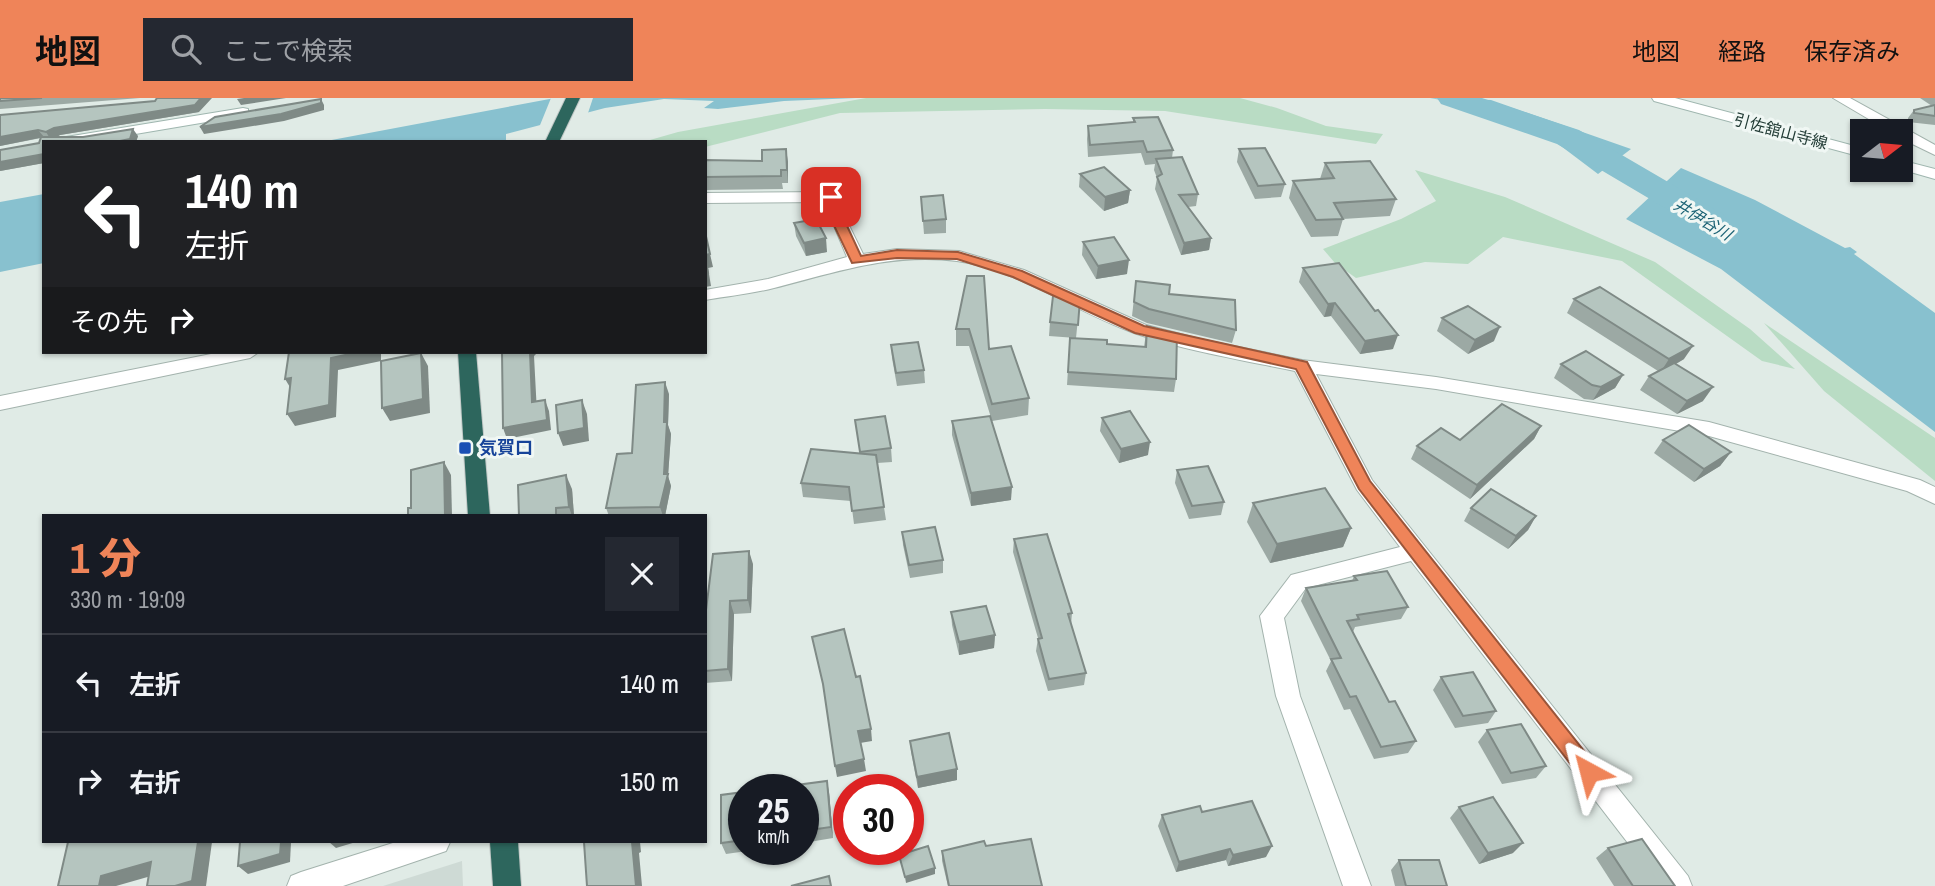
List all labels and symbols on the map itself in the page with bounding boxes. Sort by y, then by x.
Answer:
street label: 引佐舘山寺線 [1732,108,1830,154]
north arrow [1850,119,1913,182]
pin [801,167,861,227]
water label: 井伊谷川 [1670,193,1738,246]
place label: 気賀口 [479,435,533,460]
marker: 気賀口 [457,440,473,456]
position arrow [1552,735,1626,809]
speed limit sign: 30 [833,774,924,865]

